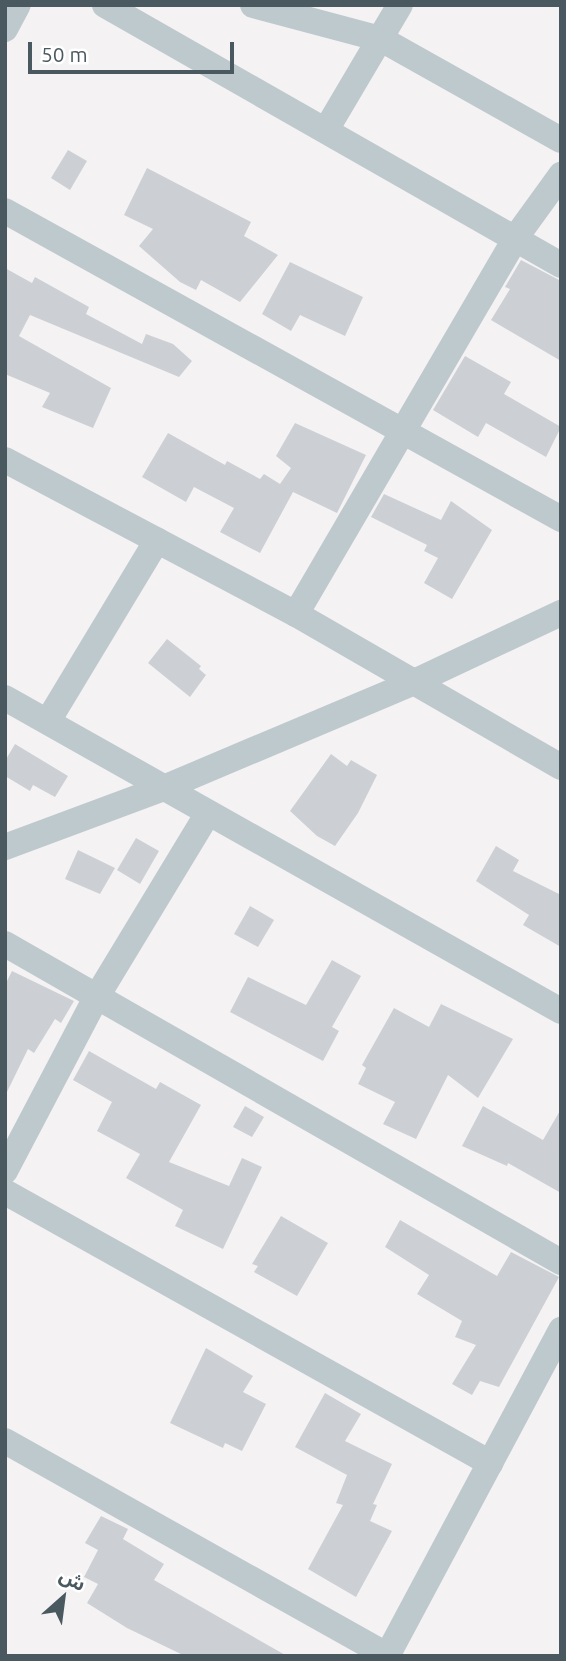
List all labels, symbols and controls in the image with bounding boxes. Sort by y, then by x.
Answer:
scale bar [32,28,238,72]
text: 50 m [41,42,88,66]
north arrow [28,1563,98,1633]
text: ش [56,1564,90,1595]

